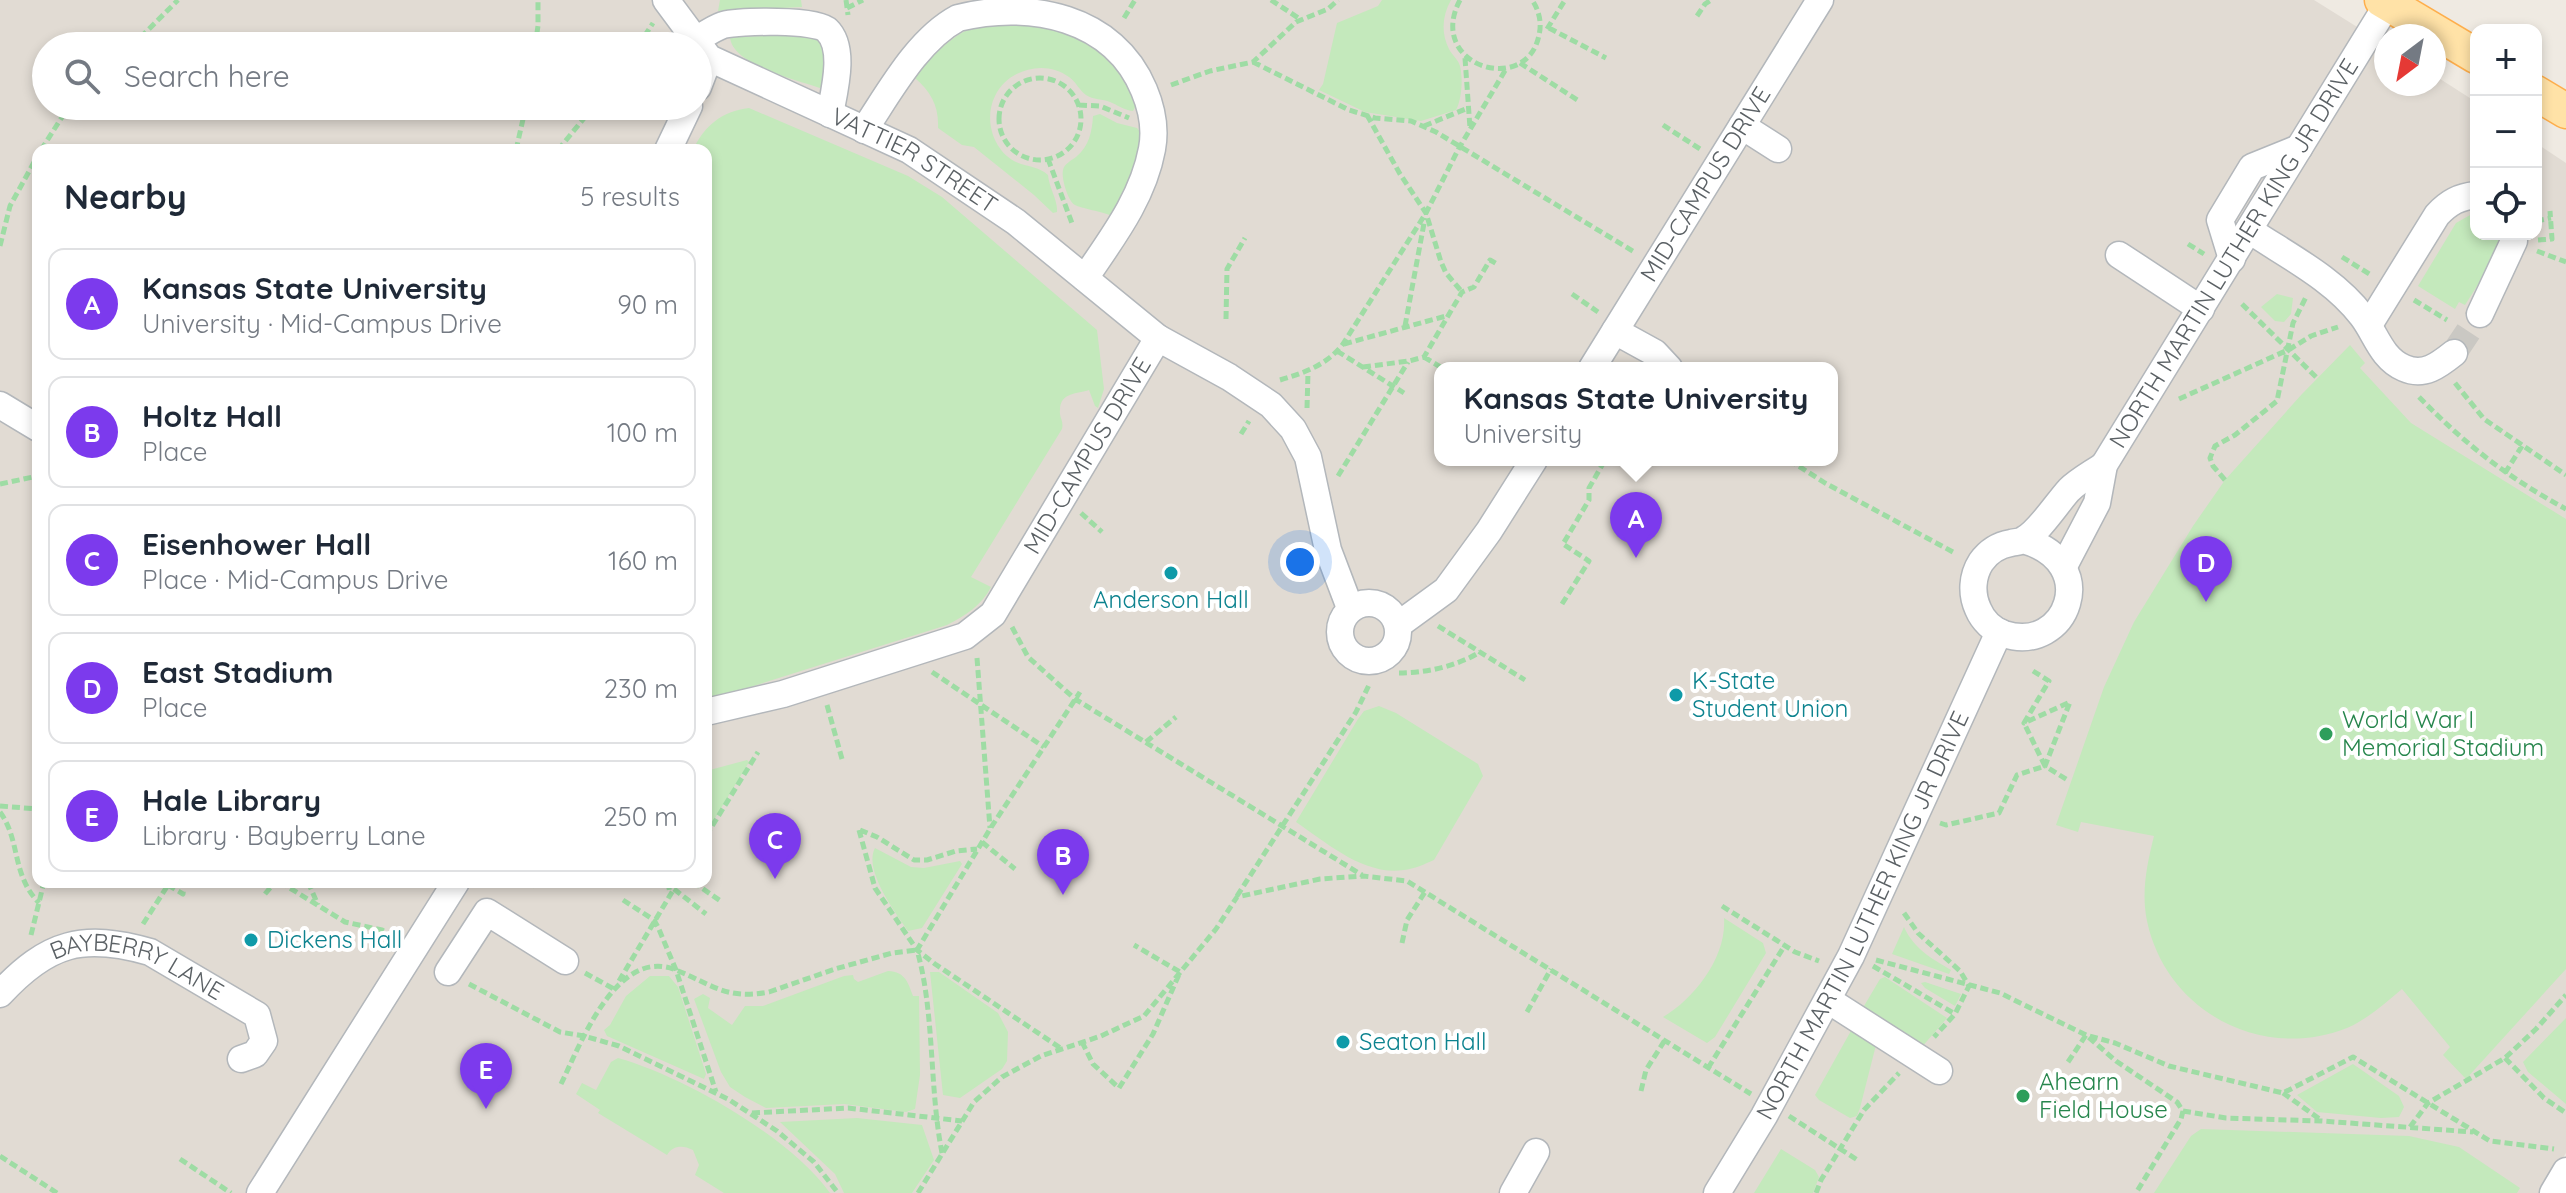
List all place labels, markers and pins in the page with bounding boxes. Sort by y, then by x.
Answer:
pin: A [1610,492,1662,558]
pin: D [2180,536,2232,602]
marker: Anderson Hall [1162,564,1180,582]
place label: Anderson Hall [1093,584,1249,614]
place label: K-State Student Union [1692,665,1848,723]
marker: K-State Student Union [1667,686,1685,704]
place label: World War I Memorial Stadium [2342,704,2544,762]
marker: World War I Memorial Stadium [2317,725,2335,743]
pin: C [749,813,801,879]
pin: B [1037,829,1089,895]
place label: Dickens Hall [267,924,402,954]
marker: Dickens Hall [242,931,260,949]
place label: Seaton Hall [1359,1026,1487,1056]
marker: Seaton Hall [1334,1033,1352,1051]
pin: E [460,1043,512,1109]
place label: Ahearn Field House [2039,1066,2168,1124]
marker: Ahearn Field House [2014,1087,2032,1105]

